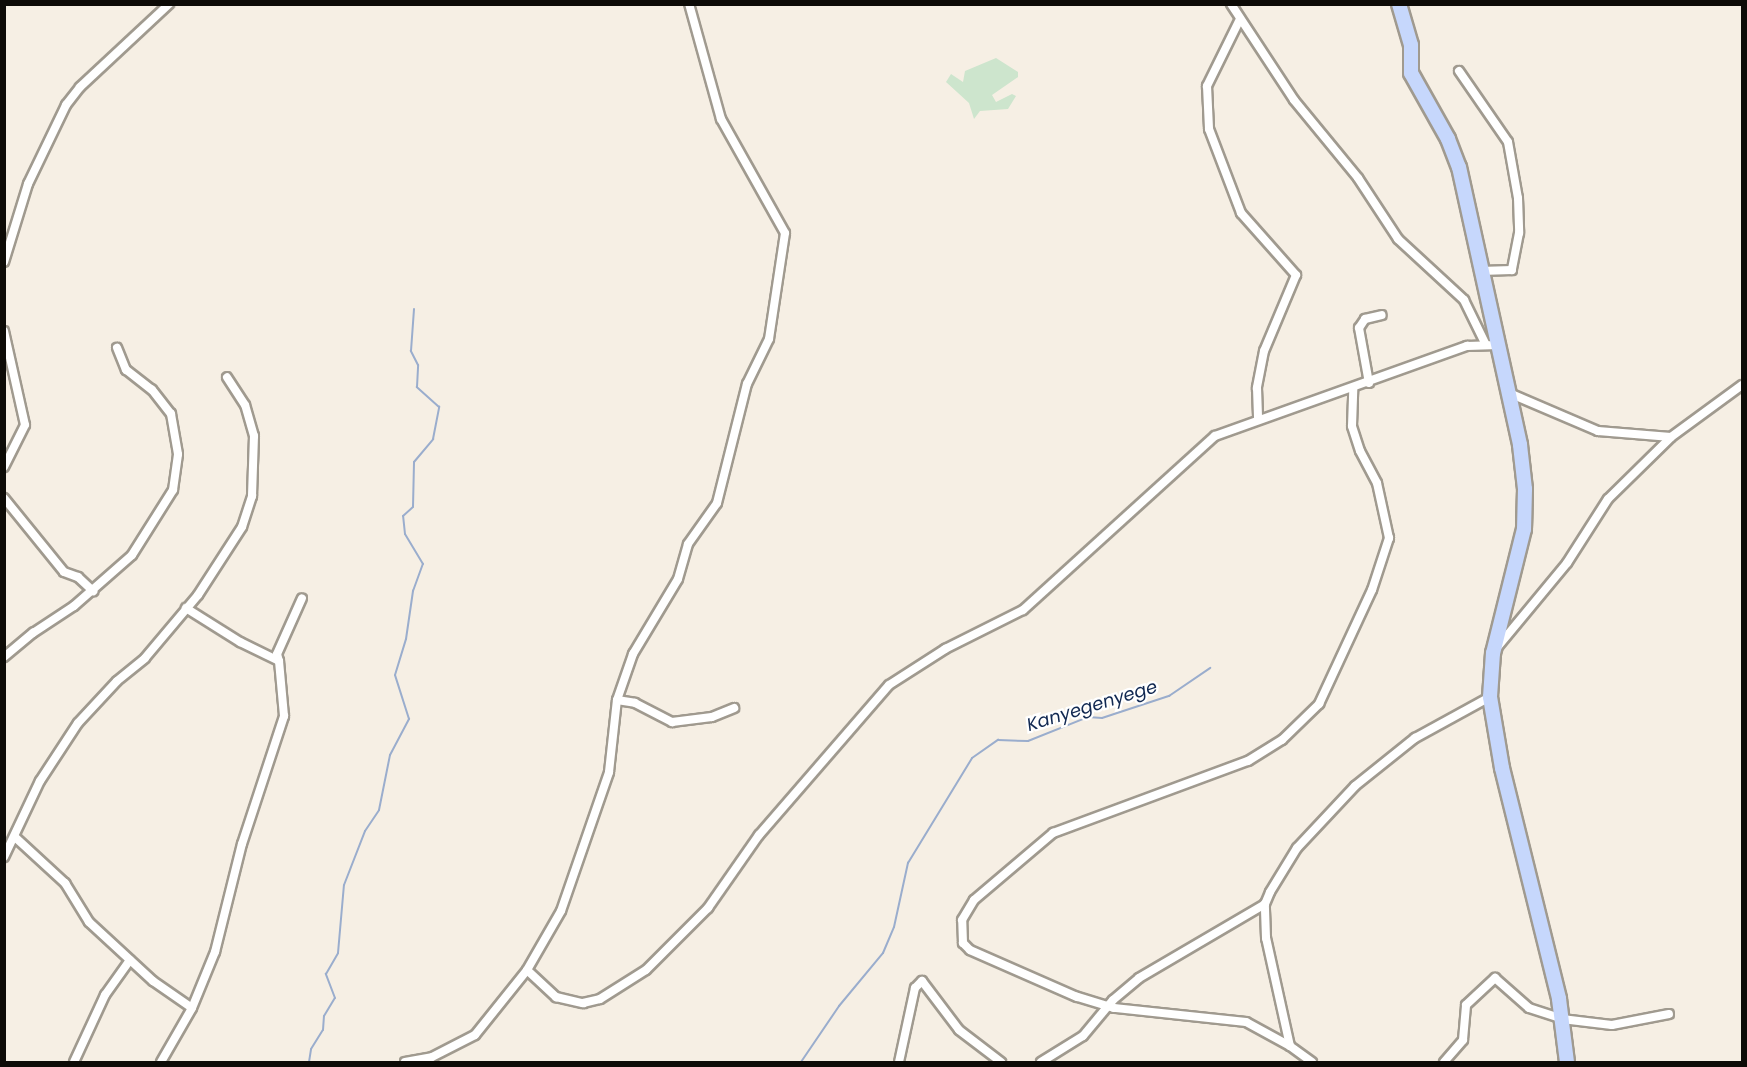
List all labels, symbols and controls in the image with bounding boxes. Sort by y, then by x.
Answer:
water label: Kanyegenyege [1024,676,1160,736]

